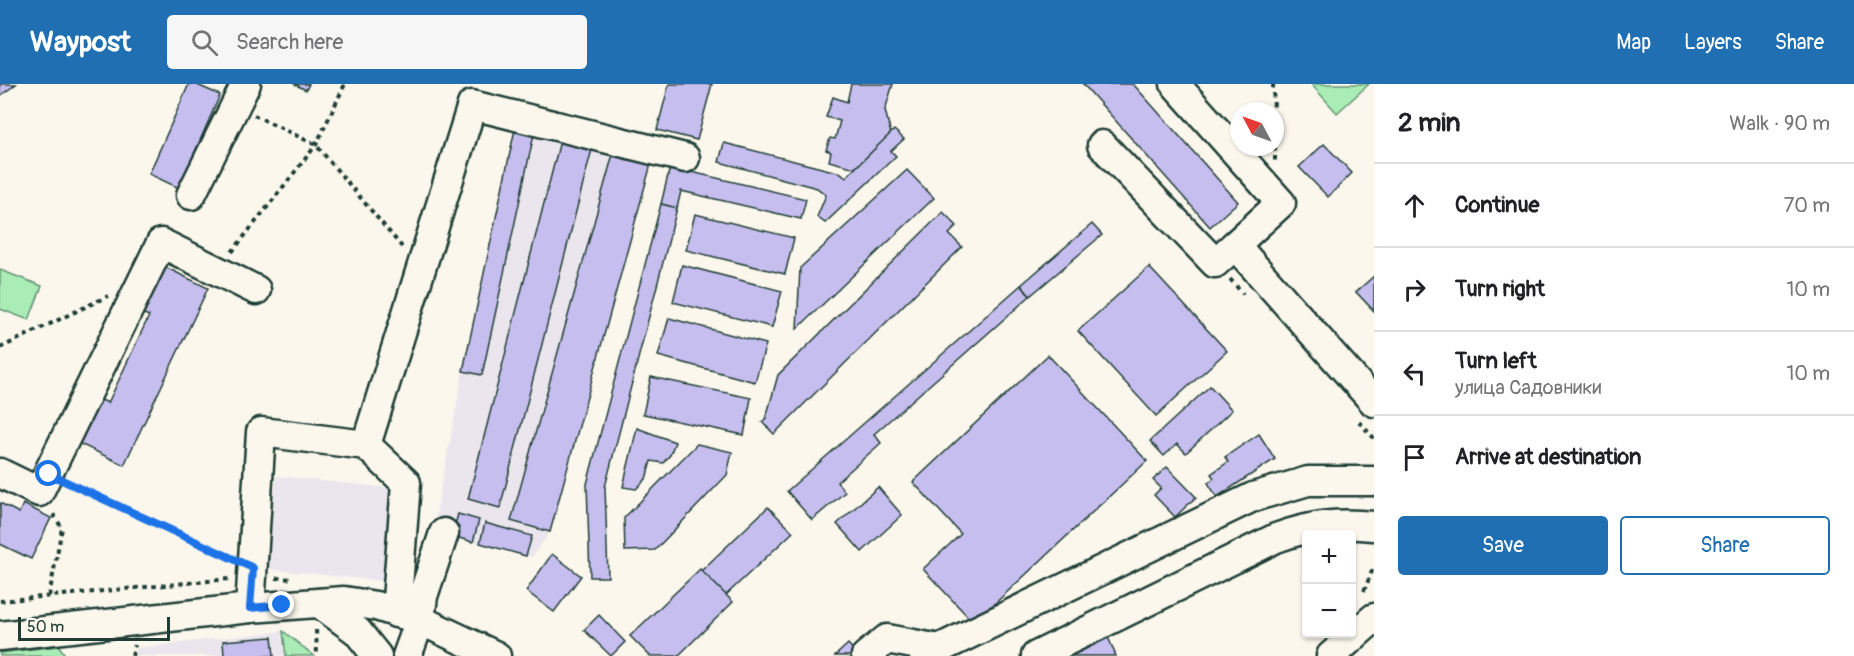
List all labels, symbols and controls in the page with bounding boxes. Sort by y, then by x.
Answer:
search box [167,15,587,69]
text: Waypost [30,25,131,60]
icon: search [188,26,221,59]
text: Search here [236,28,343,56]
text: Map [1616,29,1651,56]
text: Layers [1684,29,1742,56]
text: Share [1775,29,1824,56]
north arrow [1230,102,1284,156]
text: 2 min [1398,107,1460,139]
text: Walk · 90 m [1729,111,1830,136]
icon: ahead [1398,189,1431,222]
text: Continue [1455,191,1539,219]
text: 70 m [1784,193,1830,218]
icon: right [1398,273,1431,306]
text: Turn right [1455,275,1545,303]
text: 10 m [1786,277,1830,302]
text: Turn left [1455,347,1537,375]
icon: left [1398,357,1431,390]
text: 10 m [1786,361,1830,386]
text: улица Садовники [1455,375,1601,400]
icon: arrive [1398,441,1431,474]
text: Arrive at destination [1455,443,1641,471]
route start [35,460,61,486]
button: Save [1398,516,1608,575]
button: Share [1620,516,1830,575]
map controls [1302,530,1356,638]
button: + [1302,530,1356,584]
button: − [1302,584,1356,638]
route end [268,591,294,617]
scale bar [18,614,170,642]
text: 50 m [27,617,64,637]

